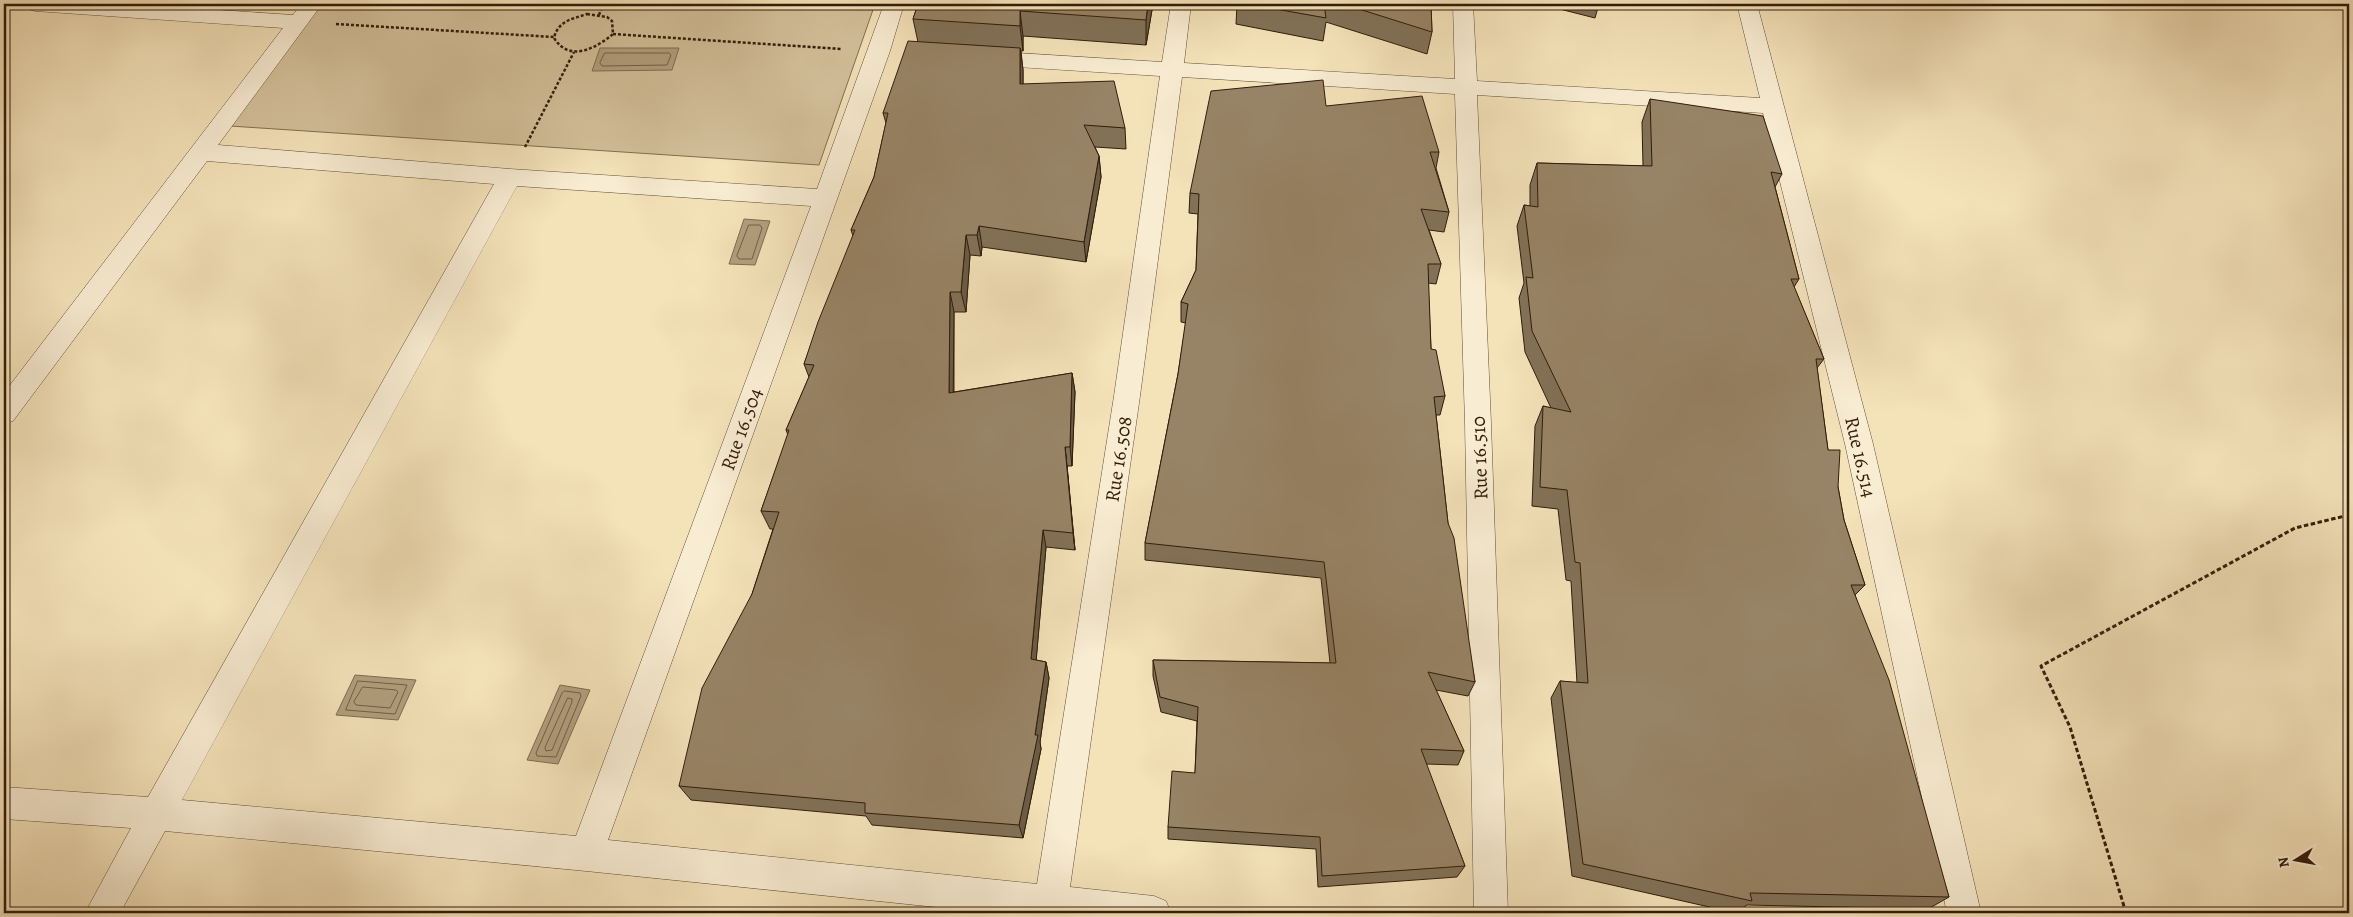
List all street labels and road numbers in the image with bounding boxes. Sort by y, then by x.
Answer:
street label: Rue 16.504 [714,384,769,474]
street label: Rue 16.508 [1098,414,1139,504]
street label: Rue 16.514 [1838,414,1883,500]
street label: Rue 16.510 [1465,416,1494,500]

